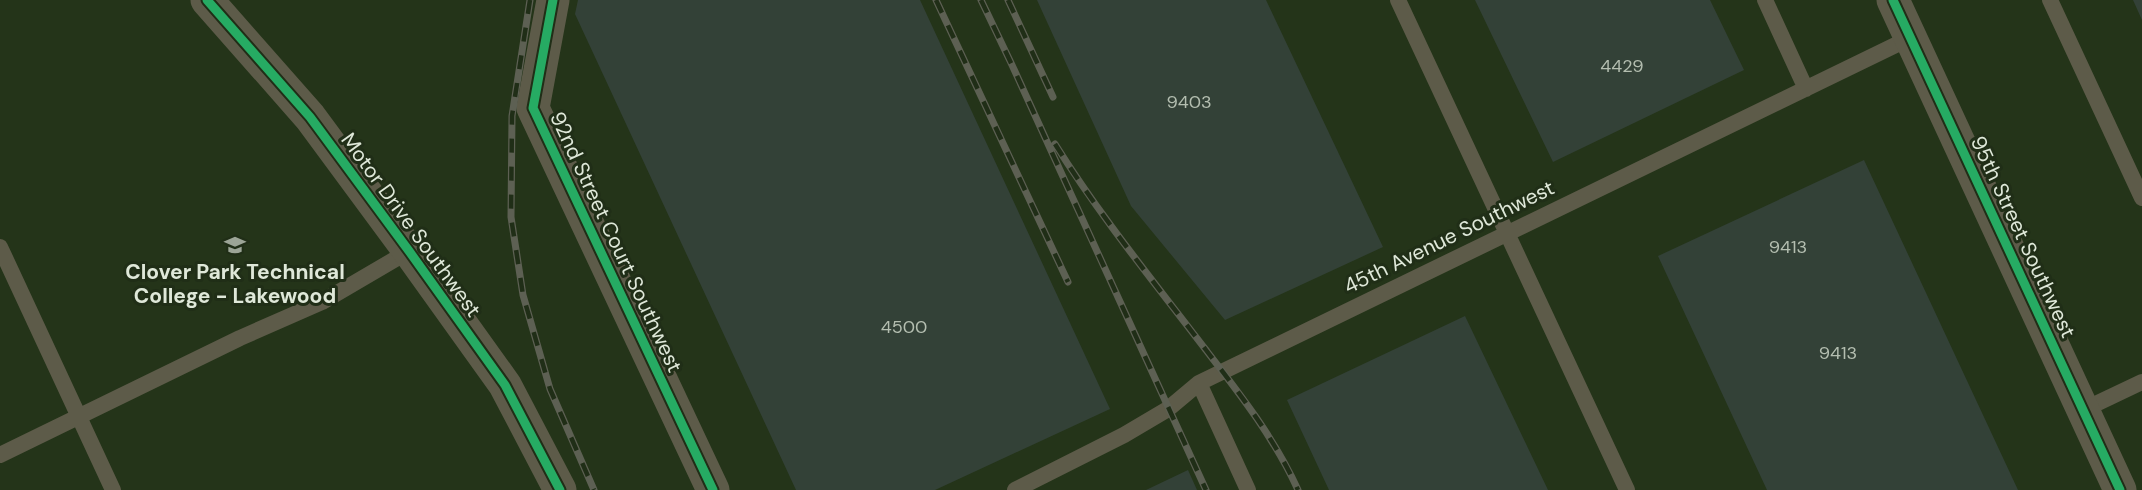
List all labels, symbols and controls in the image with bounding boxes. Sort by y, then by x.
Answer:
house number: 4429 [1600,54,1644,78]
house number: 9403 [1166,90,1212,114]
street label: 92nd Street Court Southwest [543,107,689,377]
street label: Motor Drive Southwest [335,127,487,323]
street label: 95th Street Southwest [1964,131,2082,343]
street label: 45th Avenue Southwest [1339,174,1559,300]
school or university icon: Clover Park Technical College - Lakewood [223,233,247,257]
house number: 9413 [1769,235,1807,259]
place label: Clover Park Technical College - Lakewood [125,258,345,310]
house number: 4500 [881,315,927,339]
house number: 9413 [1819,341,1857,365]

